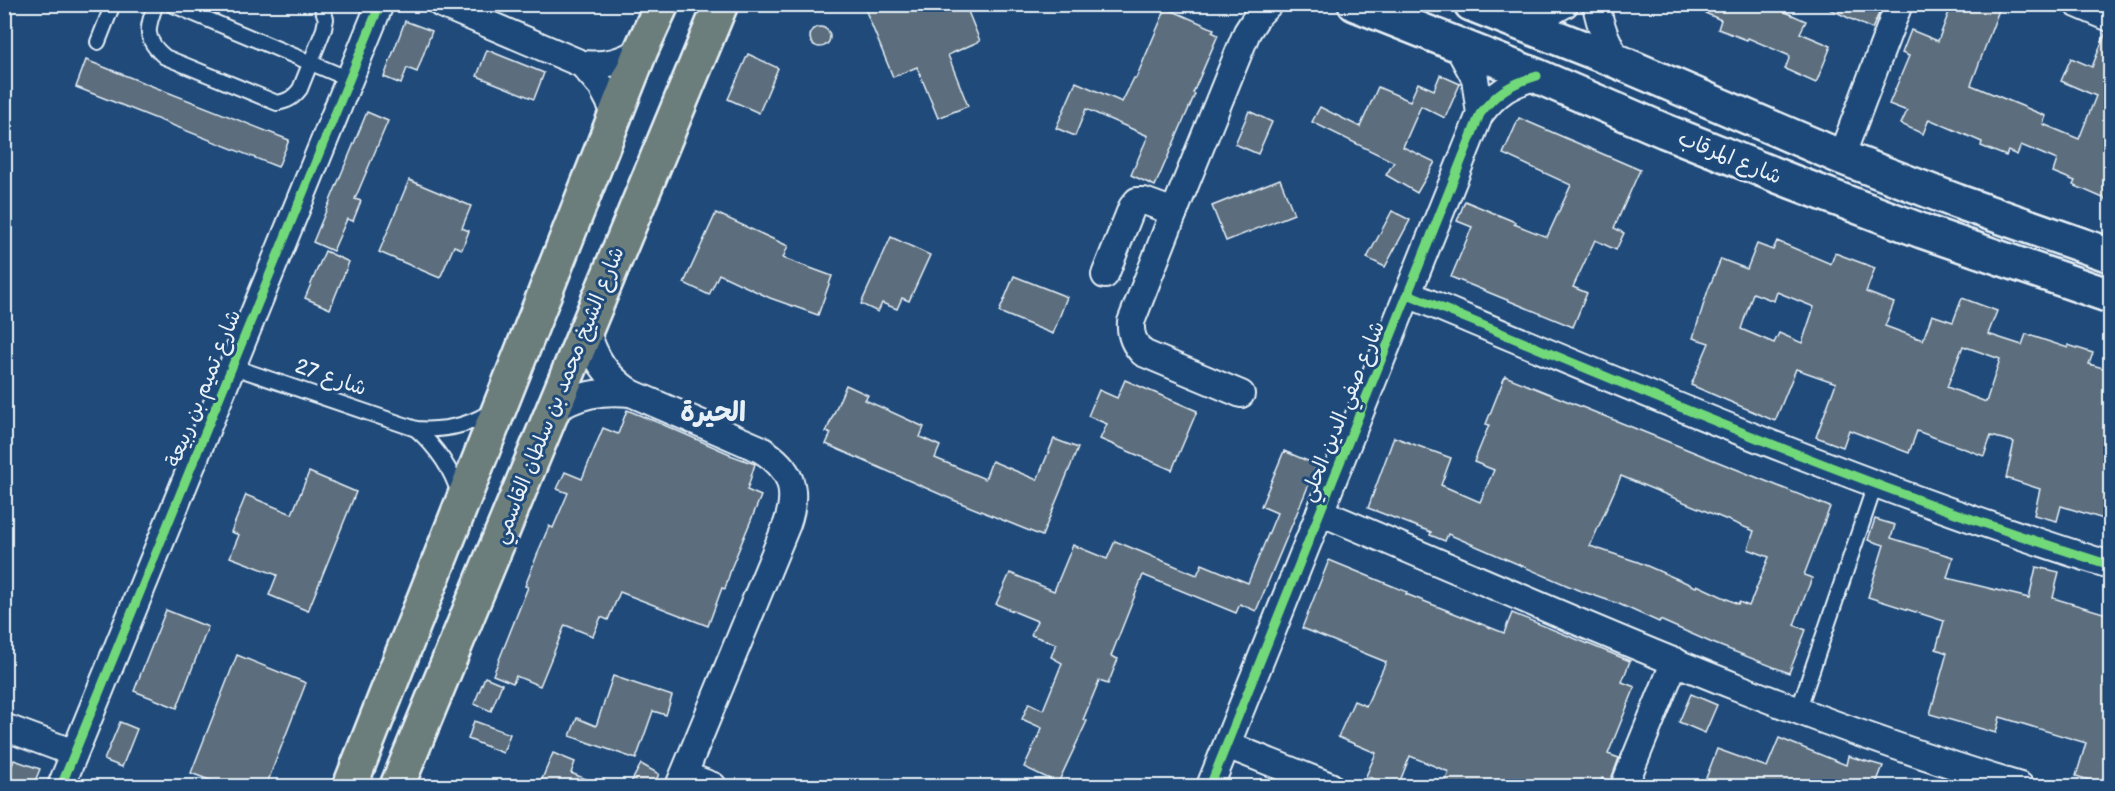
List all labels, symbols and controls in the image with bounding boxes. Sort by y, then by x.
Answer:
street label: شارع المرقاب [1674,125,1785,191]
street label: شارع الشيخ محمد بن سلطان القاسمي [487,243,635,550]
street label: شارع تميم بن ربيعة [161,306,249,472]
street label: شارع صفي الدين الحلي [1295,317,1396,507]
street label: شارع 27 [291,354,370,403]
district label: الحيرة [680,397,746,429]

